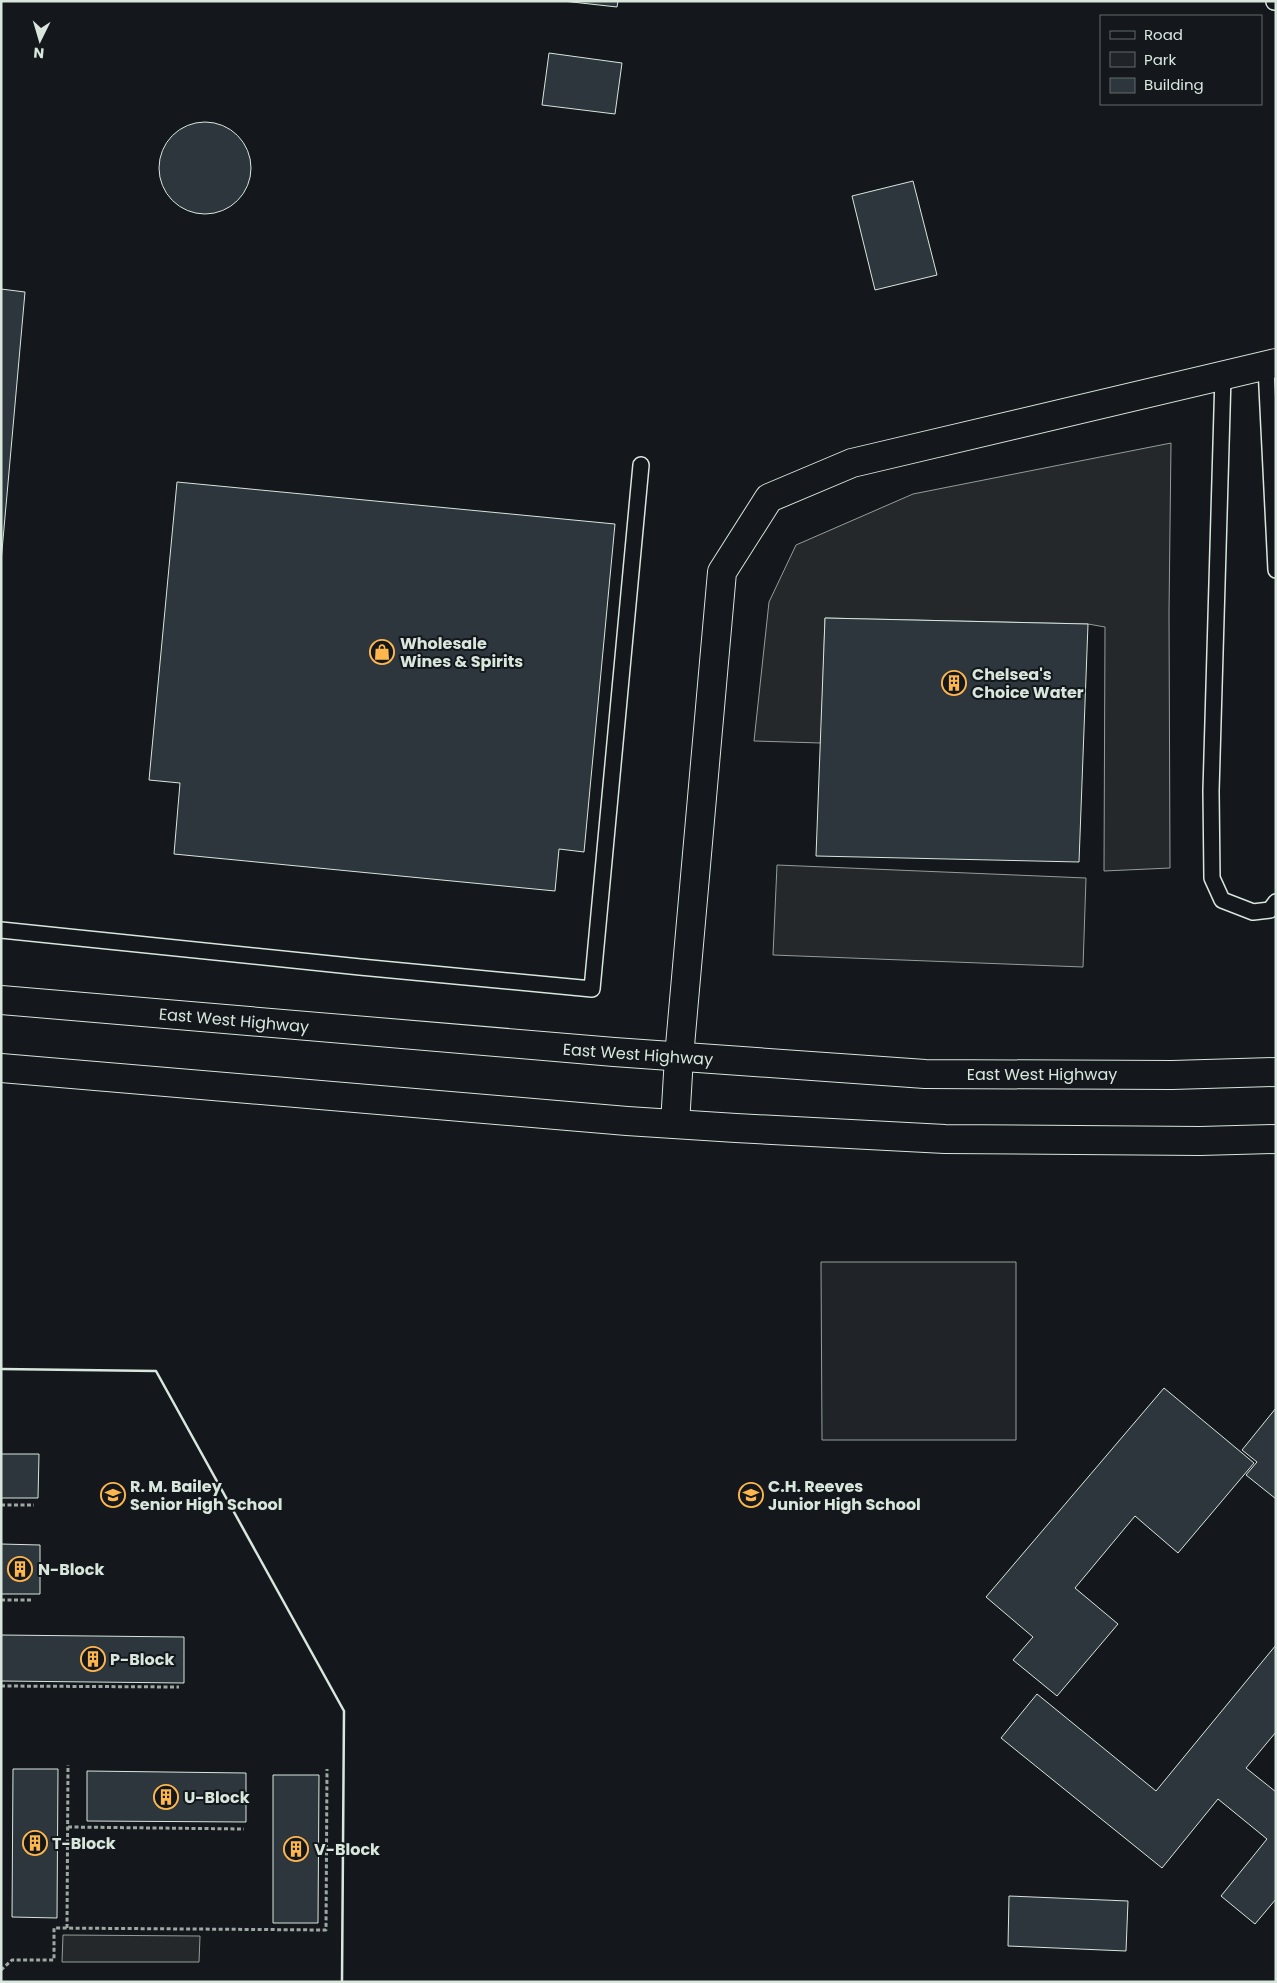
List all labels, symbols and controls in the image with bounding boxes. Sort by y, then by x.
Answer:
north arrow [15,15,65,65]
legend [1100,15,1262,105]
text: Road [1144,24,1183,45]
text: N [33,43,45,63]
text: Park [1144,49,1176,70]
text: Building [1144,74,1204,95]
place label: Wholesale Wines & Spirits [400,632,523,673]
shop icon: Wholesale Wines & Spirits [369,639,395,665]
place label: Chelsea's Choice Water [972,663,1084,704]
building icon: Chelsea's Choice Water [941,670,967,696]
street label: East West Highway [158,1002,310,1039]
street label: East West Highway [562,1038,714,1071]
street label: East West Highway [967,1063,1117,1086]
place label: R. M. Bailey Senior High School [130,1475,283,1516]
place label: C.H. Reeves Junior High School [768,1475,921,1516]
school or university icon: R. M. Bailey Senior High School [100,1482,126,1508]
school or university icon: C.H. Reeves Junior High School [738,1482,764,1508]
building icon: N-Block [7,1556,33,1582]
place label: N-Block [38,1558,104,1581]
building icon: P-Block [80,1646,106,1672]
place label: P-Block [110,1648,174,1671]
building icon: U-Block [153,1784,179,1810]
place label: U-Block [184,1786,250,1809]
building icon: T-Block [22,1830,48,1856]
place label: T-Block [52,1832,116,1855]
building icon: V-Block [283,1836,309,1862]
place label: V-Block [314,1838,380,1861]

